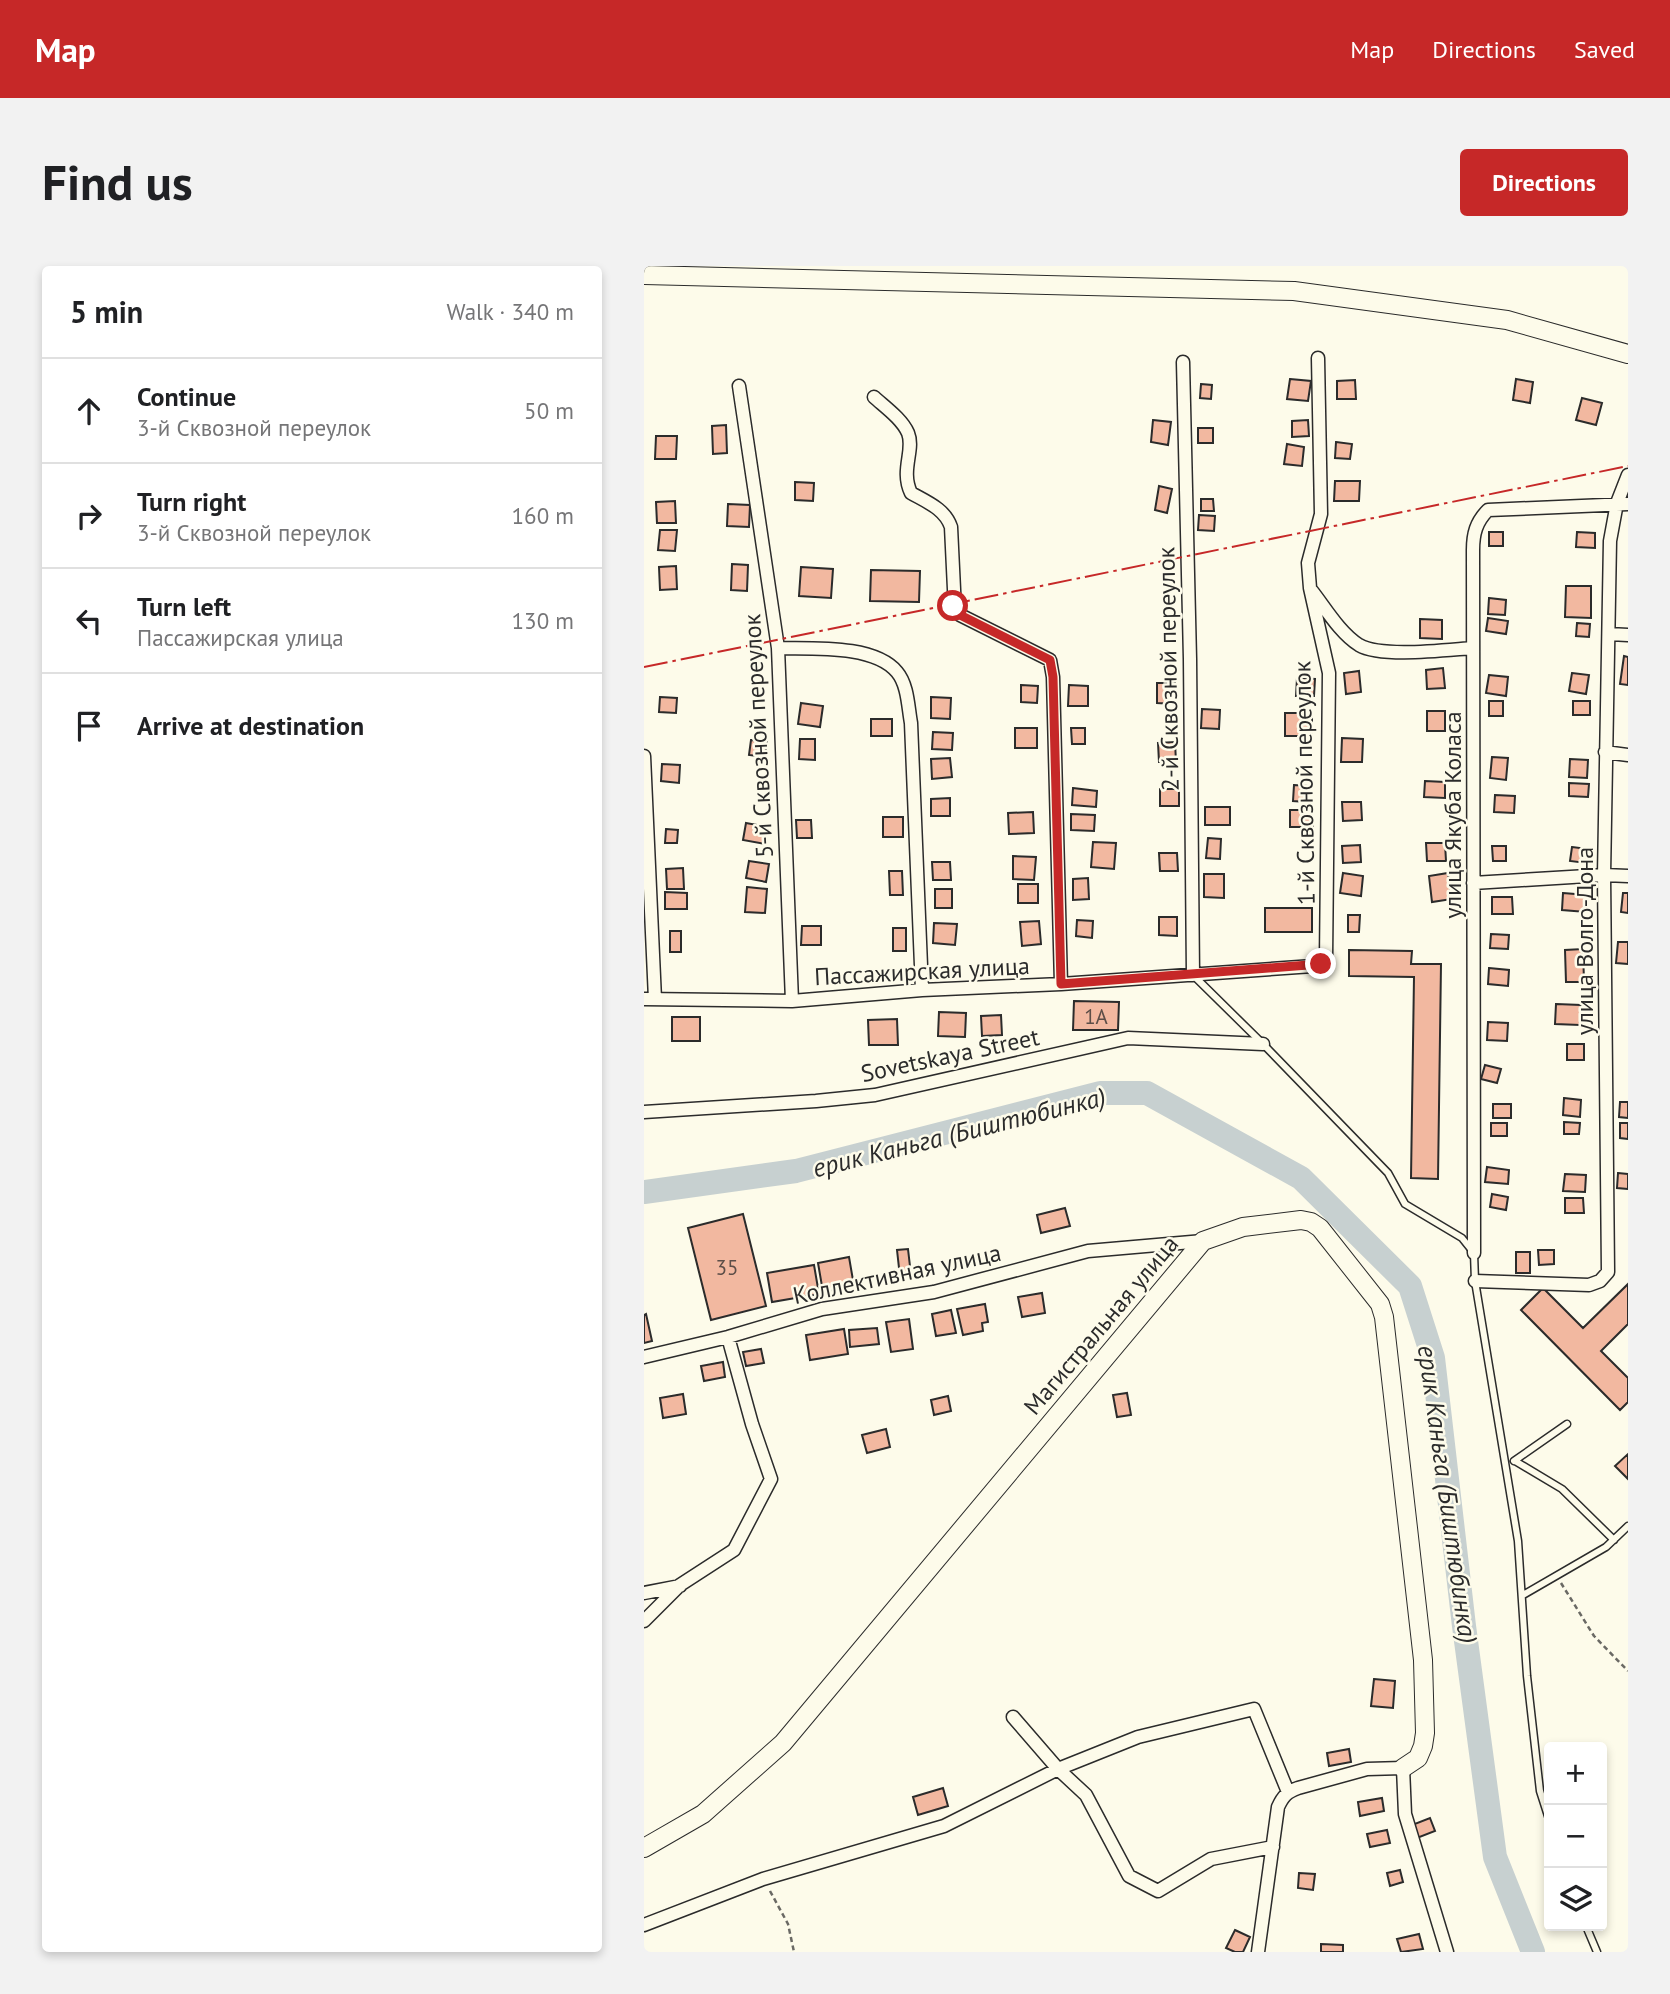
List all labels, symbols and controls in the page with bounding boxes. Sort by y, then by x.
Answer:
text: Map [35,28,96,71]
text: Map [1350,34,1394,65]
text: Directions [1432,34,1536,65]
text: Saved [1574,34,1635,65]
button: Directions [1460,149,1628,216]
text: Find us [42,150,193,214]
text: 5 min [70,292,143,331]
text: Walk · 340 m [447,297,574,326]
text: Continue [137,380,236,413]
icon: ahead [70,392,108,430]
text: 50 m [524,396,574,425]
text: 3-й Сквозной переулок [137,413,371,442]
text: Turn right [137,485,246,518]
icon: right [70,497,108,535]
text: 160 m [512,501,574,530]
text: 3-й Сквозной переулок [137,518,371,547]
street label: 2-й Сквозной переулок [1150,546,1186,791]
text: Turn left [137,590,231,623]
route start [937,590,968,621]
icon: left [70,602,108,640]
text: 130 m [512,606,574,635]
street label: 5-й Сквозной переулок [736,613,780,859]
text: Пассажирская улица [137,623,344,652]
street label: 1-й Сквозной переулок [1286,660,1322,905]
icon: arrive [70,707,108,745]
text: Arrive at destination [137,709,364,742]
street label: улица Якуба Коласа [1437,711,1468,919]
street label: улица Волго-Дона [1569,847,1600,1035]
route end [1305,948,1336,979]
street label: Пассажирская улица [813,950,1031,992]
house number: 1А [1084,1003,1109,1030]
street label: Sovetskaya Street [858,1021,1042,1089]
water label: ерик Каньга (Биштюбинка) [809,1080,1109,1184]
street label: Магистральная улица [1017,1229,1185,1421]
street label: Коллективная улица [790,1237,1004,1311]
house number: 35 [716,1254,738,1281]
water label: ерик Каньга (Биштюбинка) [1411,1343,1485,1645]
map controls [1544,1742,1607,1931]
button: + [1544,1742,1607,1805]
button: − [1544,1805,1607,1868]
button: layers [1544,1868,1607,1931]

